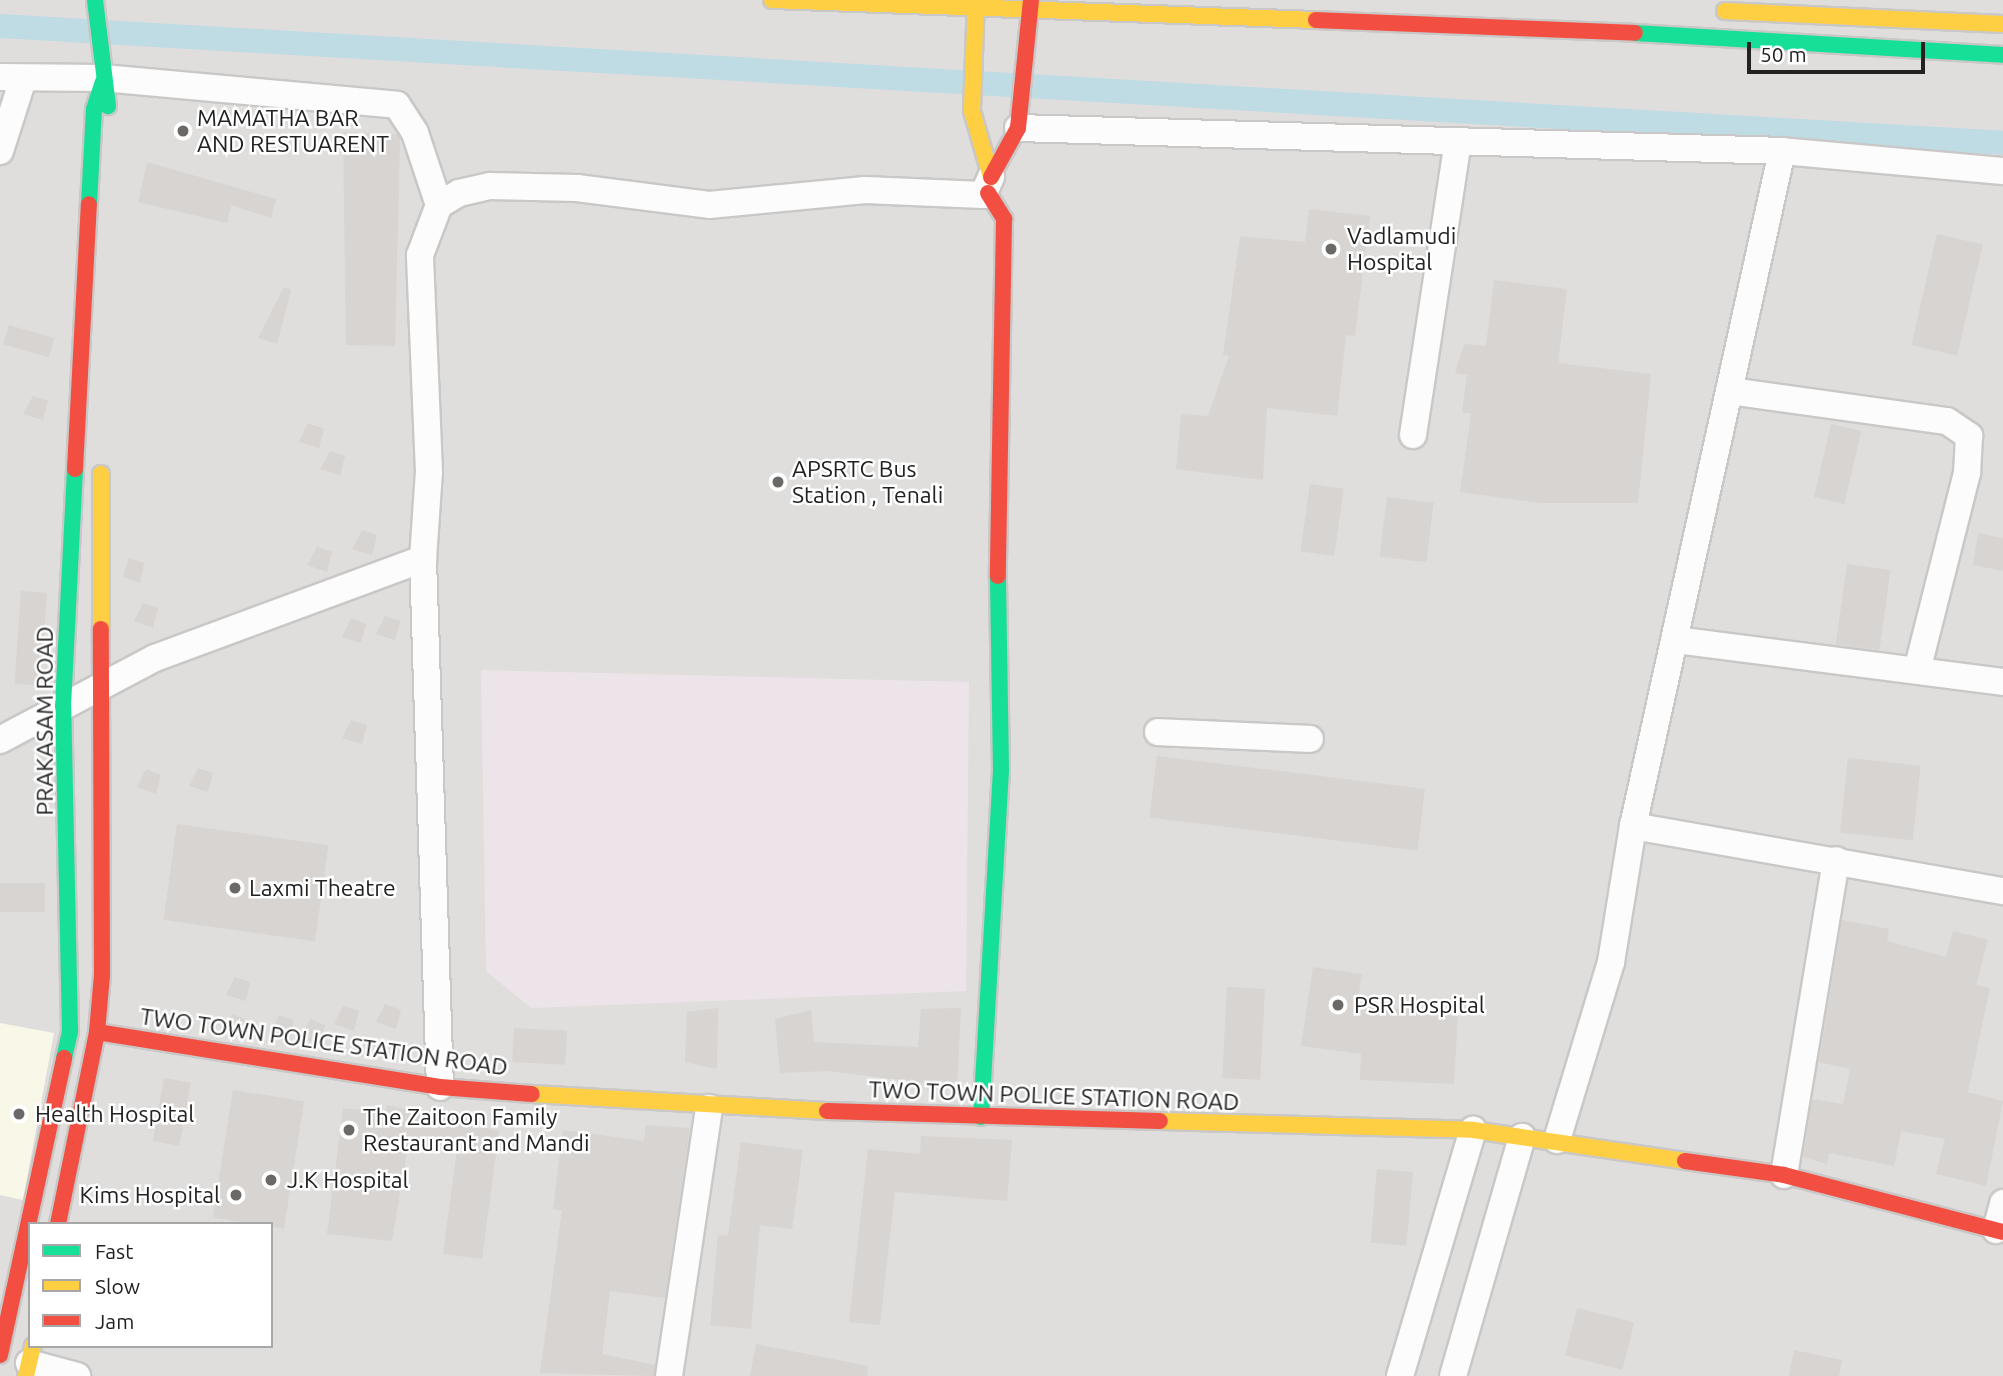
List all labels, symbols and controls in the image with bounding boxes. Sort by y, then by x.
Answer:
scale bar [1751,28,1930,72]
text: 50 m [1760,42,1807,66]
place label: MAMATHA BAR AND RESTUARENT [197,104,389,158]
marker: MAMATHA BAR AND RESTUARENT [175,123,191,139]
place label: Vadlamudi Hospital [1347,222,1456,276]
marker: Vadlamudi Hospital [1321,239,1341,259]
place label: APSRTC Bus Station , Tenali [792,455,943,509]
marker: APSRTC Bus Station , Tenali [770,474,786,490]
street label: PRAKASAM ROAD [31,626,59,816]
place label: Laxmi Theatre [249,874,396,902]
marker: Laxmi Theatre [227,880,243,896]
place label: PSR Hospital [1354,991,1485,1019]
marker: PSR Hospital [1328,995,1348,1015]
street label: TWO TOWN POLICE STATION ROAD [139,1003,509,1081]
street label: TWO TOWN POLICE STATION ROAD [868,1076,1240,1116]
place label: Health Hospital [35,1100,194,1128]
place label: The Zaitoon Family Restaurant and Mandi [363,1103,590,1157]
marker: Health Hospital [9,1104,29,1124]
marker: The Zaitoon Family Restaurant and Mandi [341,1122,357,1138]
place label: J.K Hospital [287,1166,409,1194]
marker: J.K Hospital [261,1170,281,1190]
place label: Kims Hospital [79,1181,220,1209]
marker: Kims Hospital [226,1185,246,1205]
legend [28,1222,273,1348]
text: Fast [95,1239,133,1263]
text: Slow [95,1274,140,1298]
text: Jam [95,1309,134,1333]

